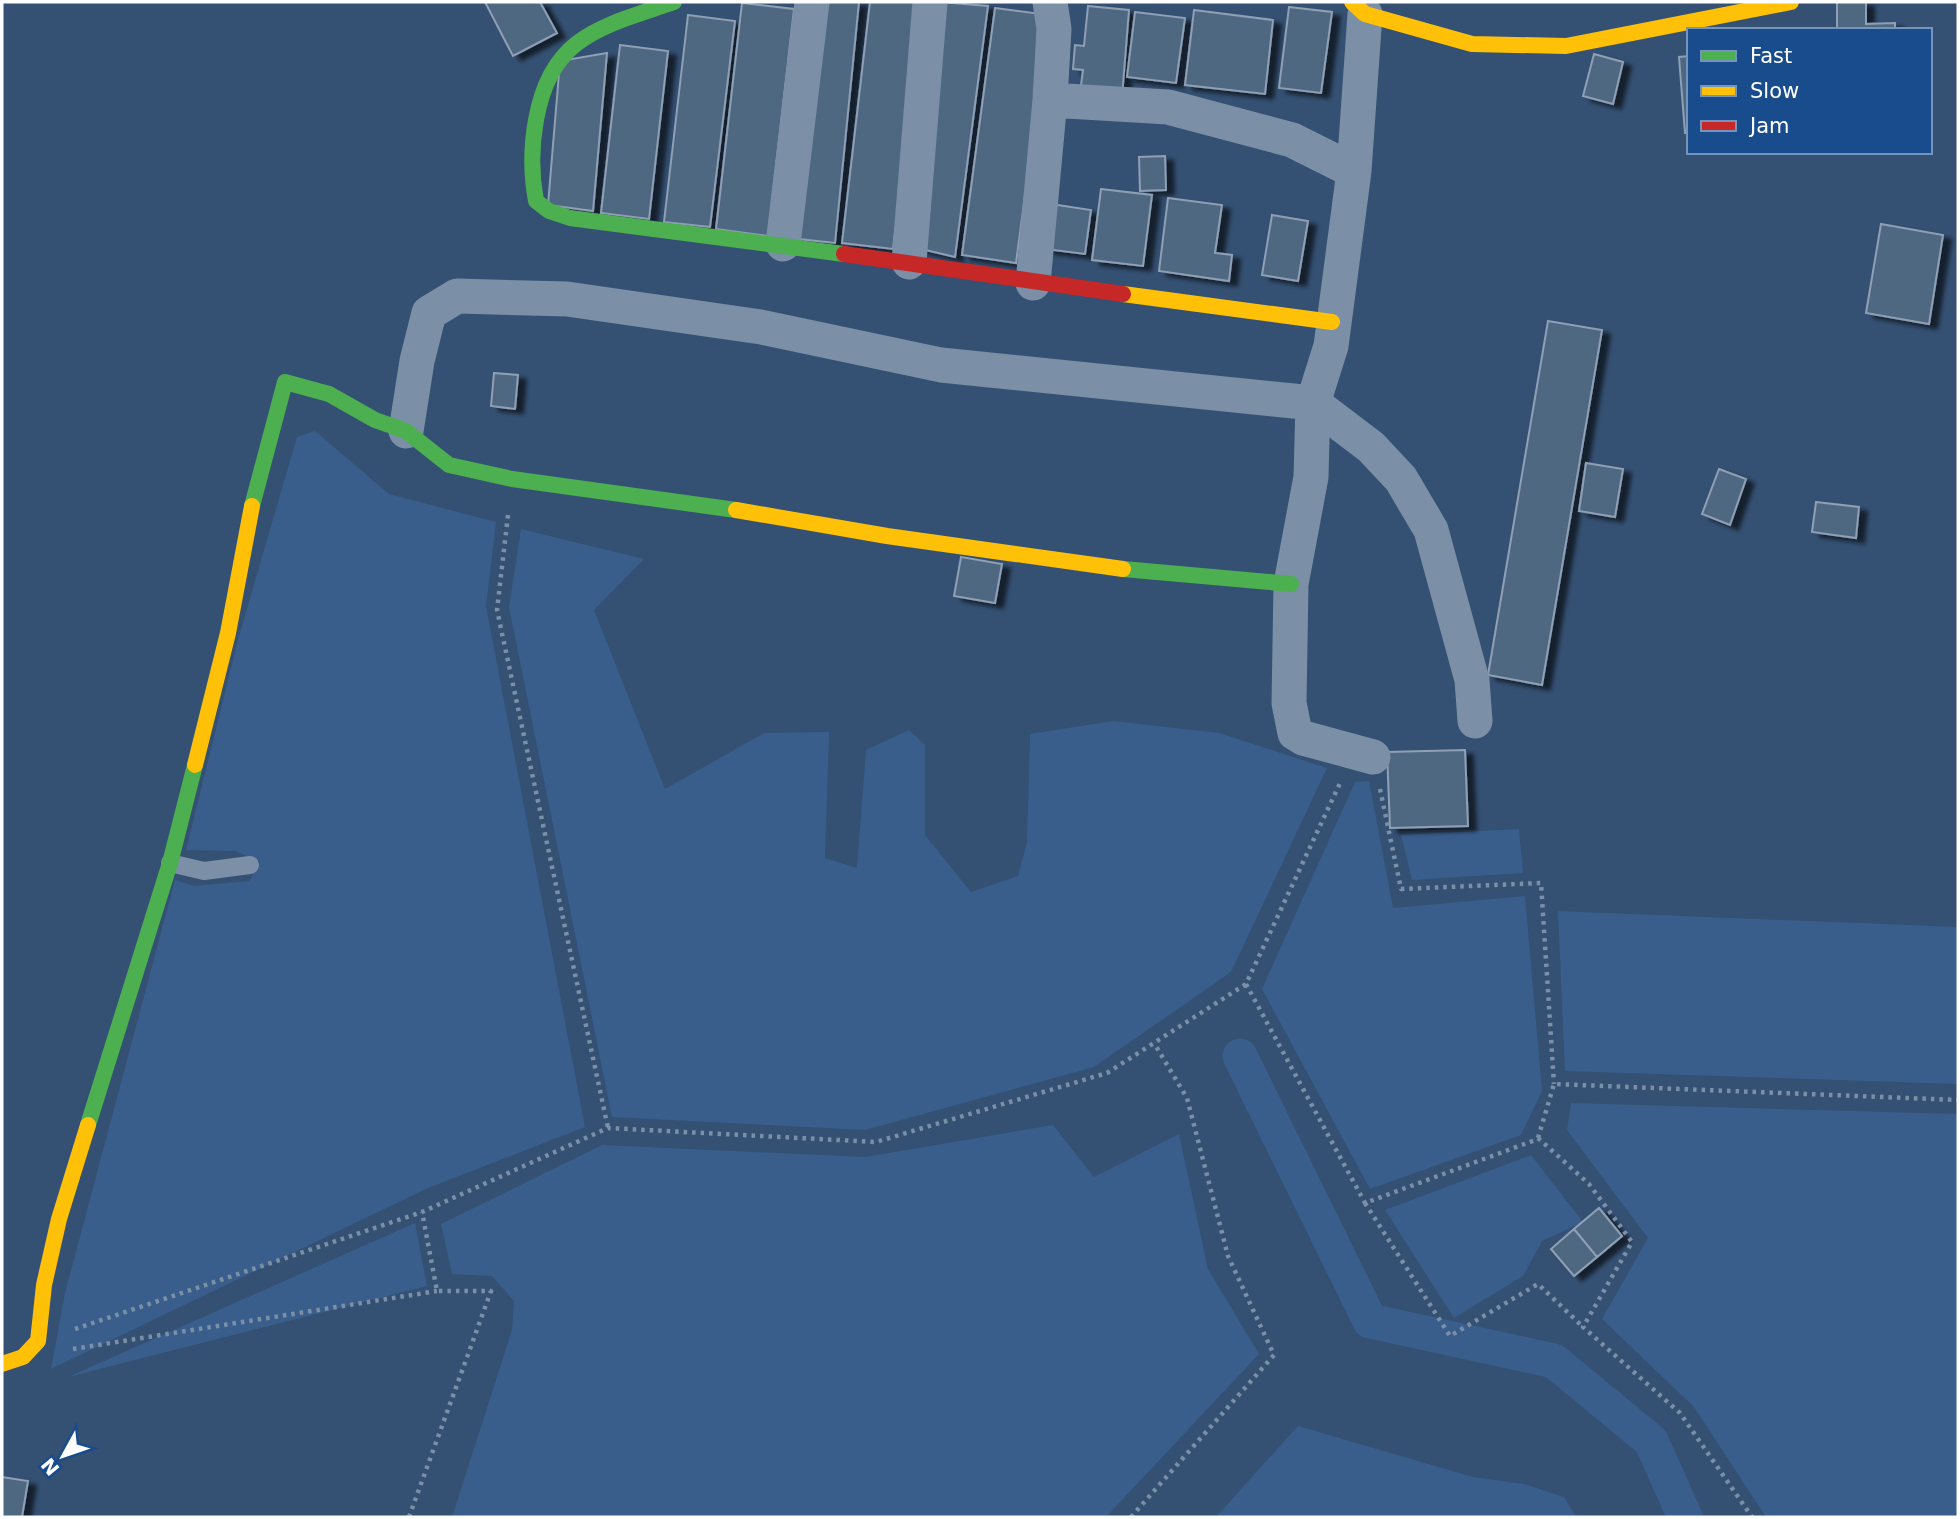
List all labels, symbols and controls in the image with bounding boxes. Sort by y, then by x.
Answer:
legend [1687,28,1932,154]
text: Fast [1750,44,1792,68]
text: Slow [1750,79,1799,103]
text: Jam [1748,114,1790,138]
north arrow [28,1421,98,1491]
text: N [36,1454,64,1480]

